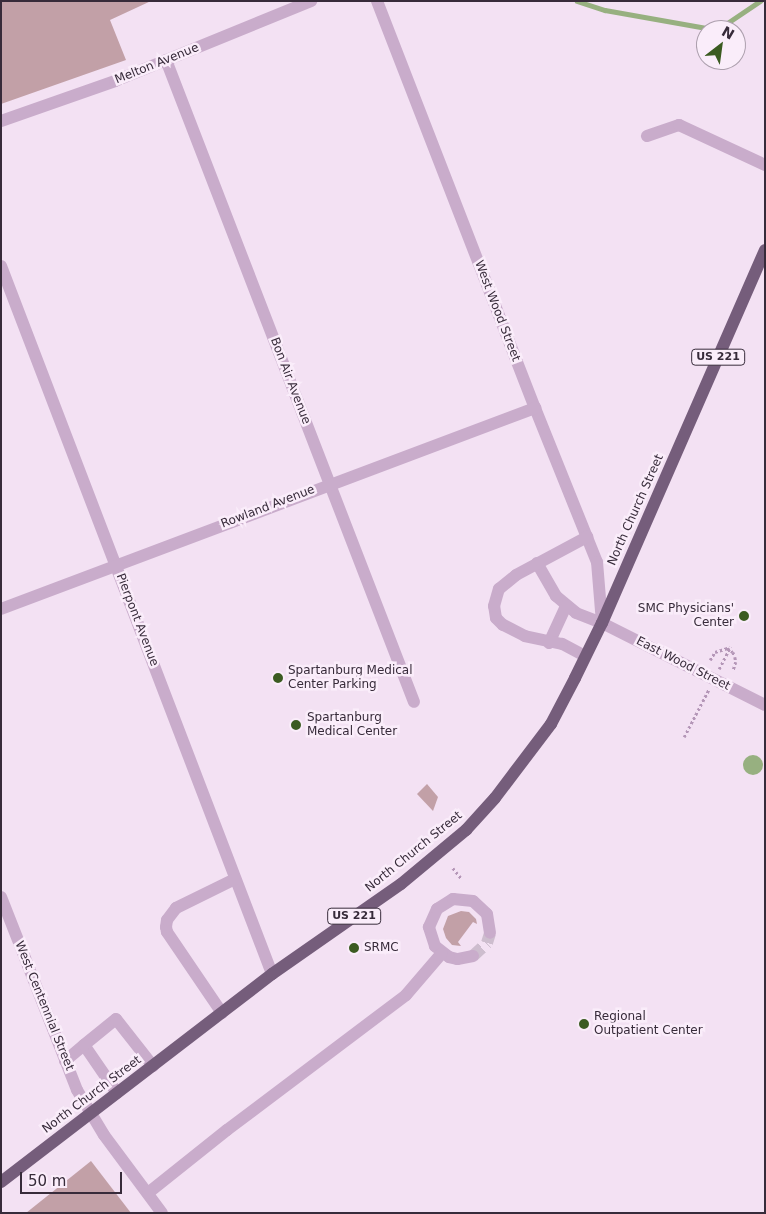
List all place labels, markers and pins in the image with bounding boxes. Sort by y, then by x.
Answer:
place label: SMC Physicians' Center [638,602,734,630]
marker: SMC Physicians' Center [738,610,750,622]
place label: Spartanburg Medical Center Parking [288,664,413,692]
marker: Spartanburg Medical Center Parking [272,672,284,684]
place label: Spartanburg Medical Center [307,711,397,739]
marker: Spartanburg Medical Center [289,718,303,732]
place label: SRMC [364,941,399,955]
marker: SRMC [348,942,360,954]
place label: Regional Outpatient Center [594,1010,703,1038]
marker: Regional Outpatient Center [578,1018,590,1030]

